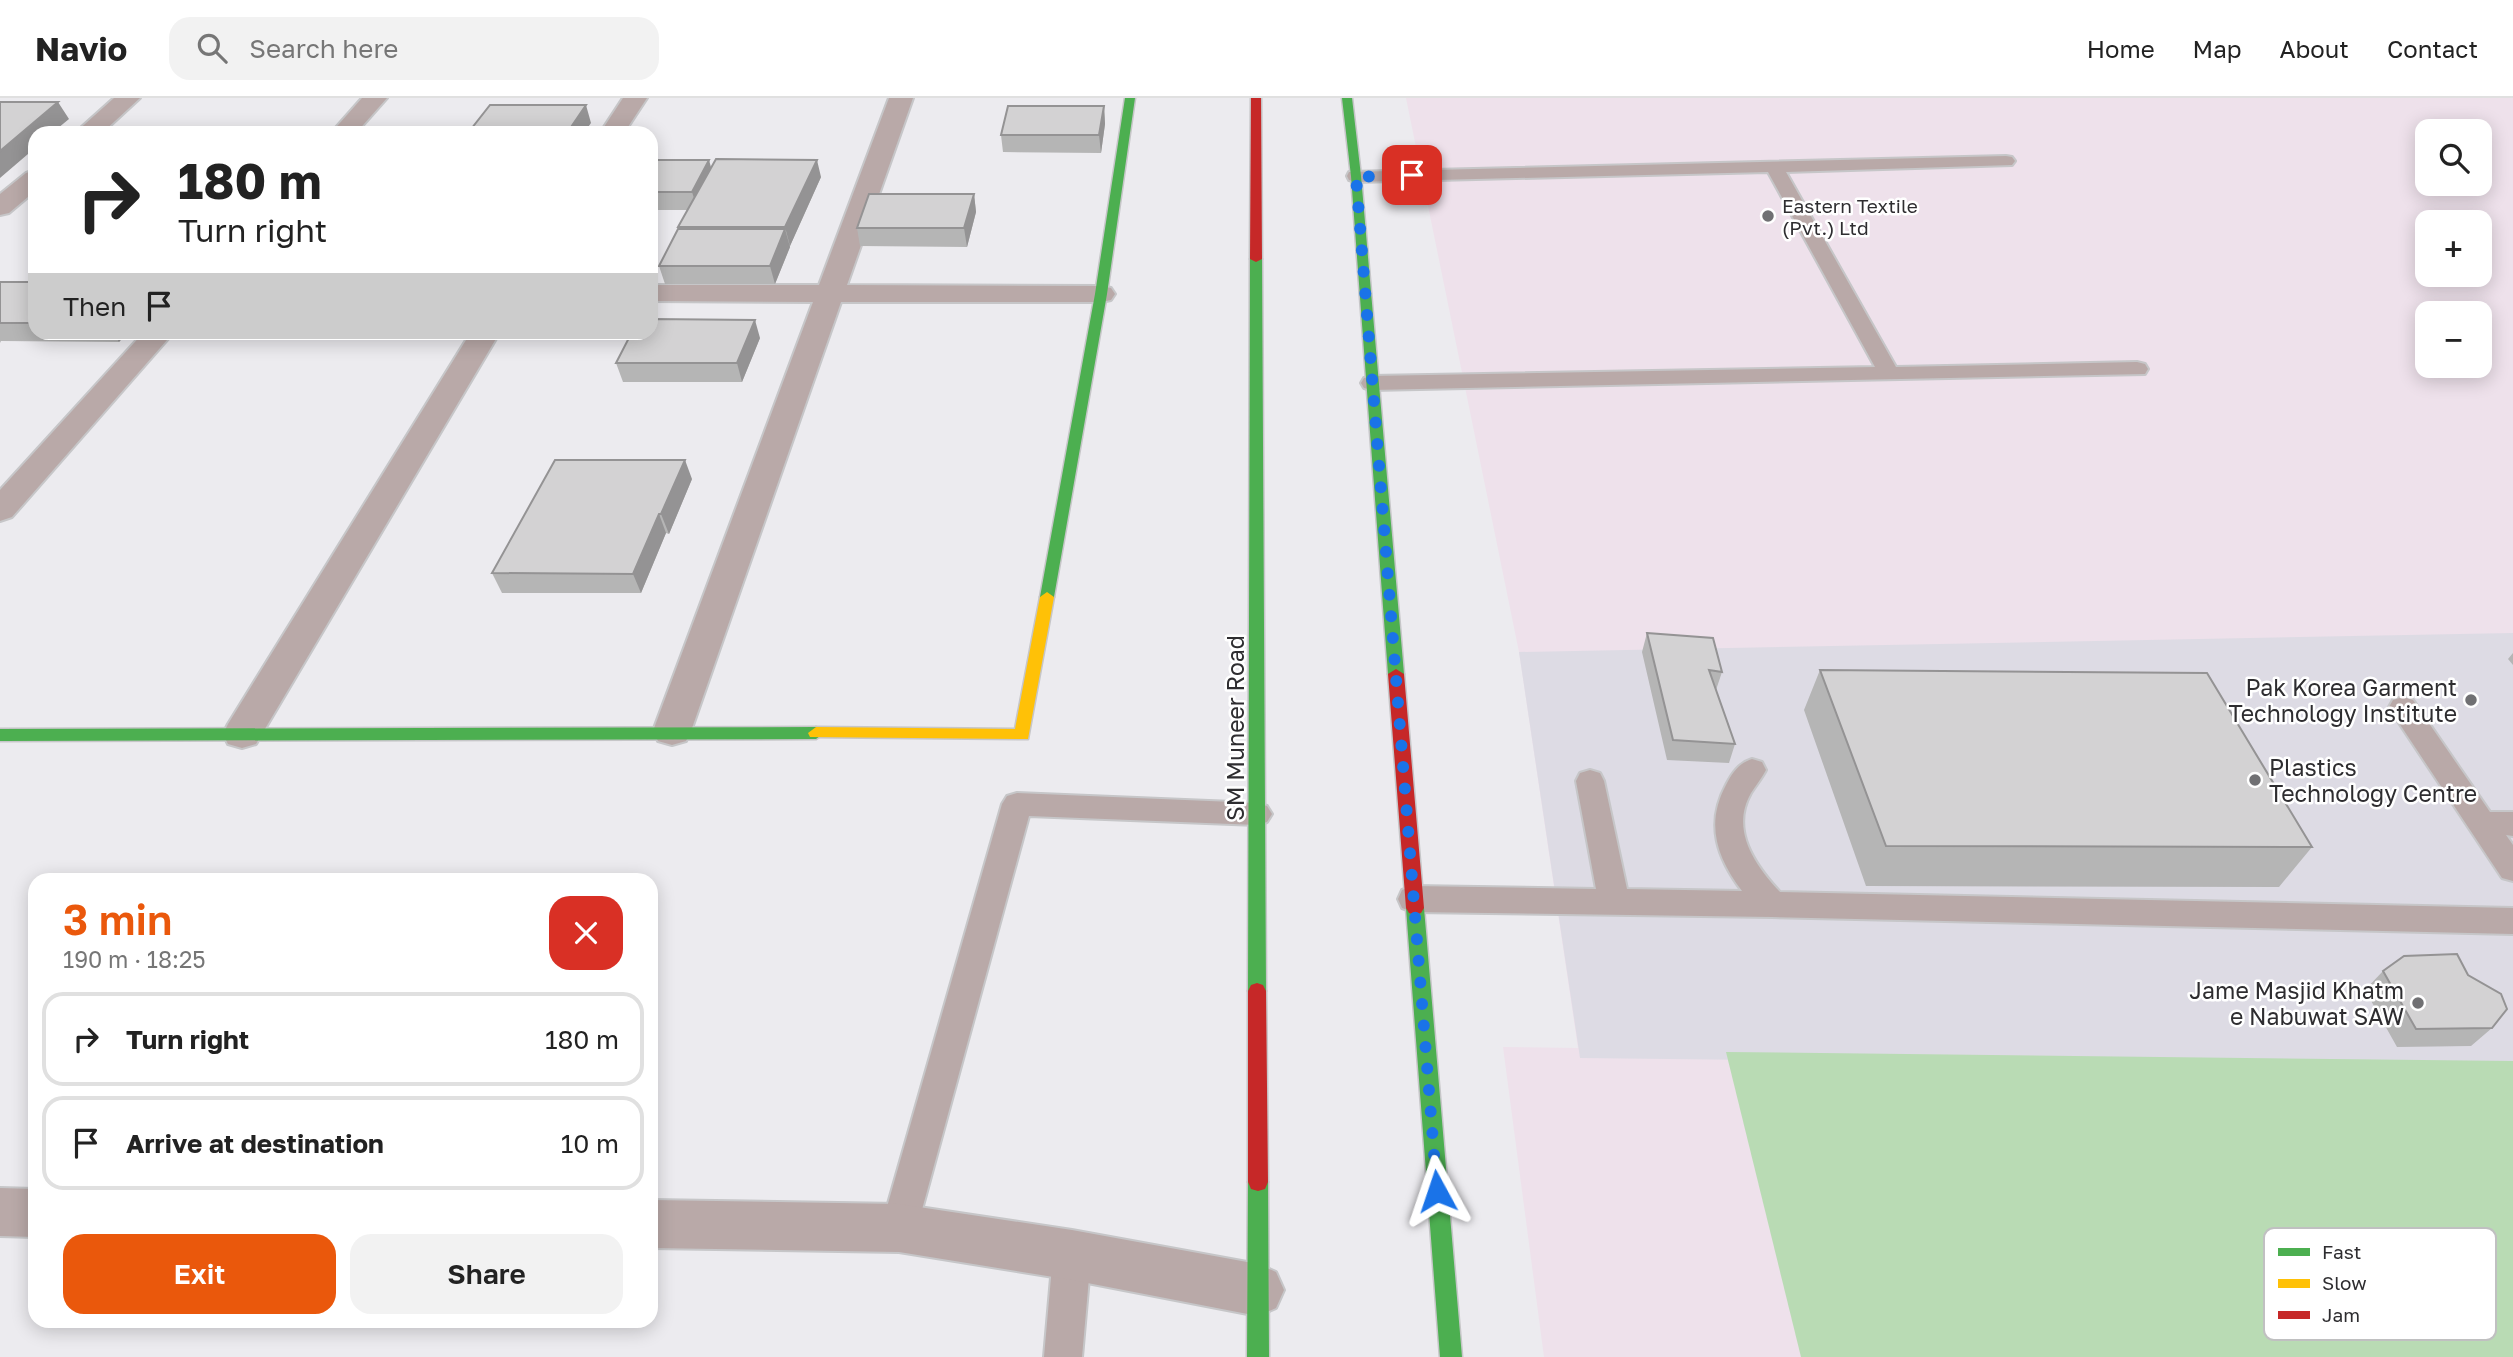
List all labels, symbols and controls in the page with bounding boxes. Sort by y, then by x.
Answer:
search box [169,17,659,80]
text: Navio [35,29,127,68]
icon: search [193,29,231,67]
text: Search here [249,33,398,64]
text: Home [2087,34,2155,63]
text: Map [2193,34,2242,63]
text: About [2280,34,2349,63]
text: Contact [2387,34,2478,63]
map controls [2415,119,2492,378]
button: search [2415,119,2492,196]
pin [1382,145,1442,205]
text: 180 m [178,151,322,210]
icon: right [63,154,154,245]
icon: arrive [1393,156,1431,194]
place label: Eastern Textile (Pvt.) Ltd [1782,194,1918,239]
marker: Eastern Textile (Pvt.) Ltd [1760,208,1776,224]
button: + [2415,210,2492,287]
text: Turn right [178,211,327,249]
icon: arrive [140,287,178,325]
text: Then [63,291,126,322]
button: − [2415,301,2492,378]
street label: SM Muneer Road [1221,635,1249,821]
place label: Pak Korea Garment Technology Institute [2229,673,2457,727]
marker: Pak Korea Garment Technology Institute [2463,692,2479,708]
place label: Plastics Technology Centre [2269,753,2477,807]
marker: Plastics Technology Centre [2247,772,2263,788]
text: 3 min [63,894,172,944]
button: close [549,896,623,970]
text: 190 m · 18:25 [63,945,206,973]
place label: Jame Masjid Khatm e Nabuwat SAW [2189,976,2404,1030]
marker: Jame Masjid Khatm e Nabuwat SAW [2410,995,2426,1011]
icon: right [67,1020,105,1058]
text: Turn right [126,1024,249,1055]
text: 180 m [545,1024,619,1055]
icon: arrive [67,1124,105,1162]
text: Arrive at destination [126,1128,384,1159]
text: 10 m [561,1128,619,1159]
position arrow [1400,1154,1474,1228]
legend [2264,1228,2496,1340]
button: Exit [63,1234,336,1314]
button: Share [350,1234,623,1314]
text: Fast [2322,1240,2361,1263]
text: Slow [2322,1271,2367,1294]
text: Jam [2322,1303,2360,1326]

